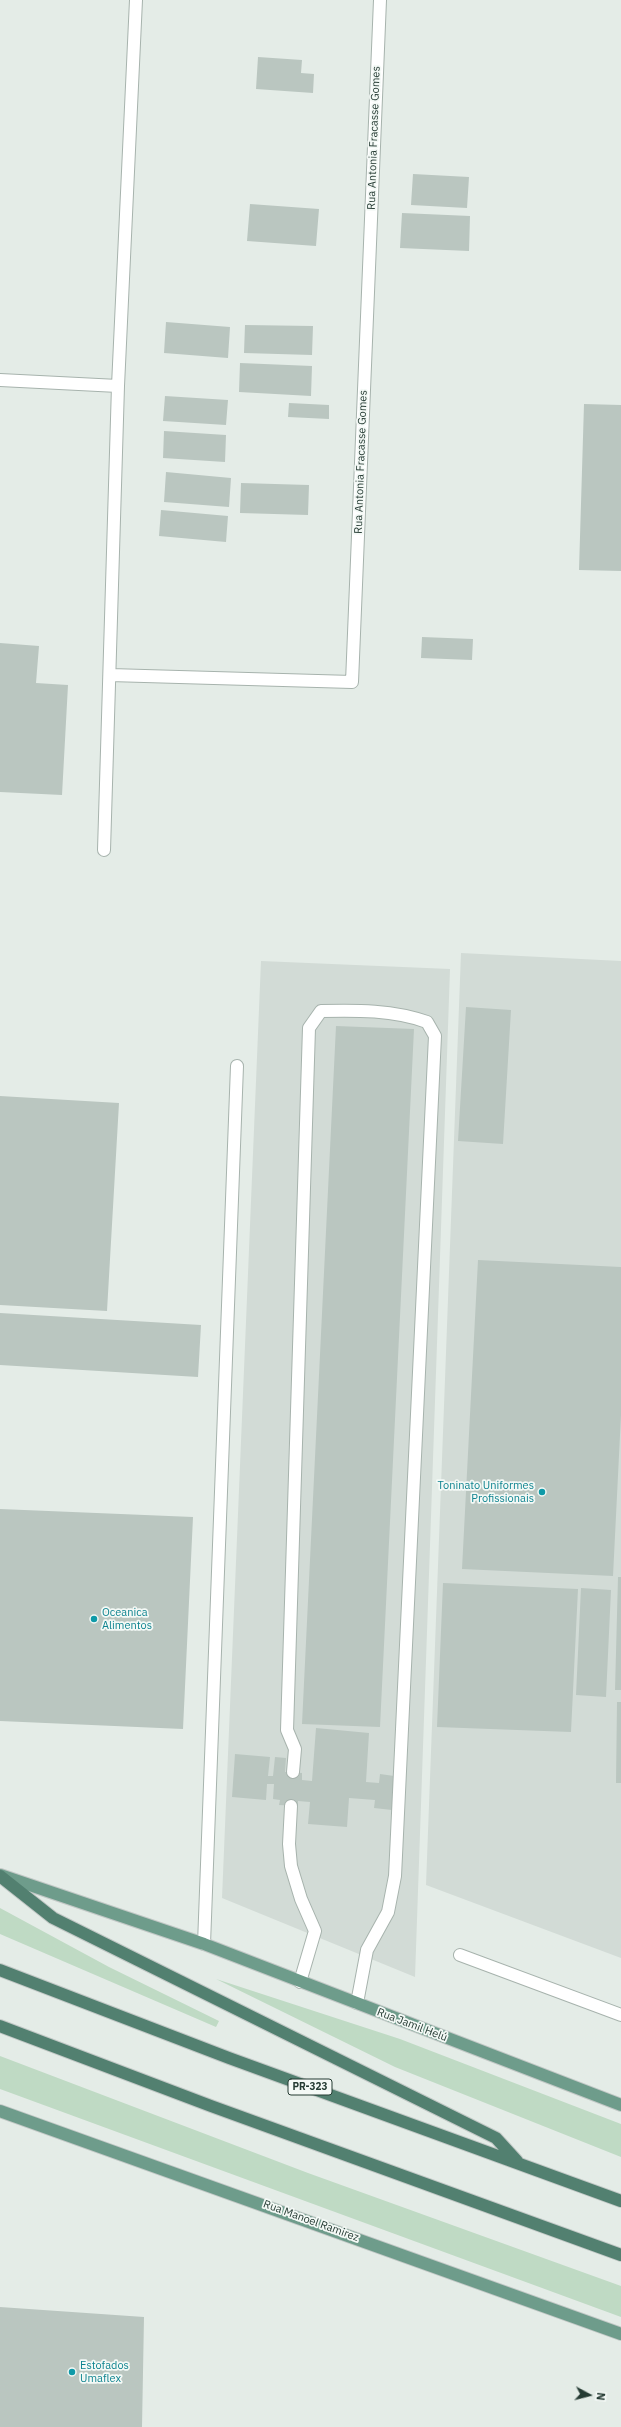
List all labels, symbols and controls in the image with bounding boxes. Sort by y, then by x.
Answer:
street label: Rua Antonia Fracasse Gomes [365,66,383,210]
street label: Rua Antonia Fracasse Gomes [352,390,370,534]
place label: Toninato Uniformes Profissionais [437,1479,534,1505]
marker: Toninato Uniformes Profissionais [537,1487,547,1497]
place label: Oceanica Alimentos [102,1606,152,1632]
marker: Oceanica Alimentos [89,1614,99,1624]
street label: Rua Jamil Helú [375,2006,449,2044]
road number: PR-323 [288,2079,332,2095]
street label: Rua Manoel Ramirez [261,2198,361,2244]
place label: Estofados Umaflex [80,2359,129,2385]
marker: Estofados Umaflex [67,2367,77,2377]
north arrow [569,2375,609,2415]
text: N [593,2392,608,2401]

